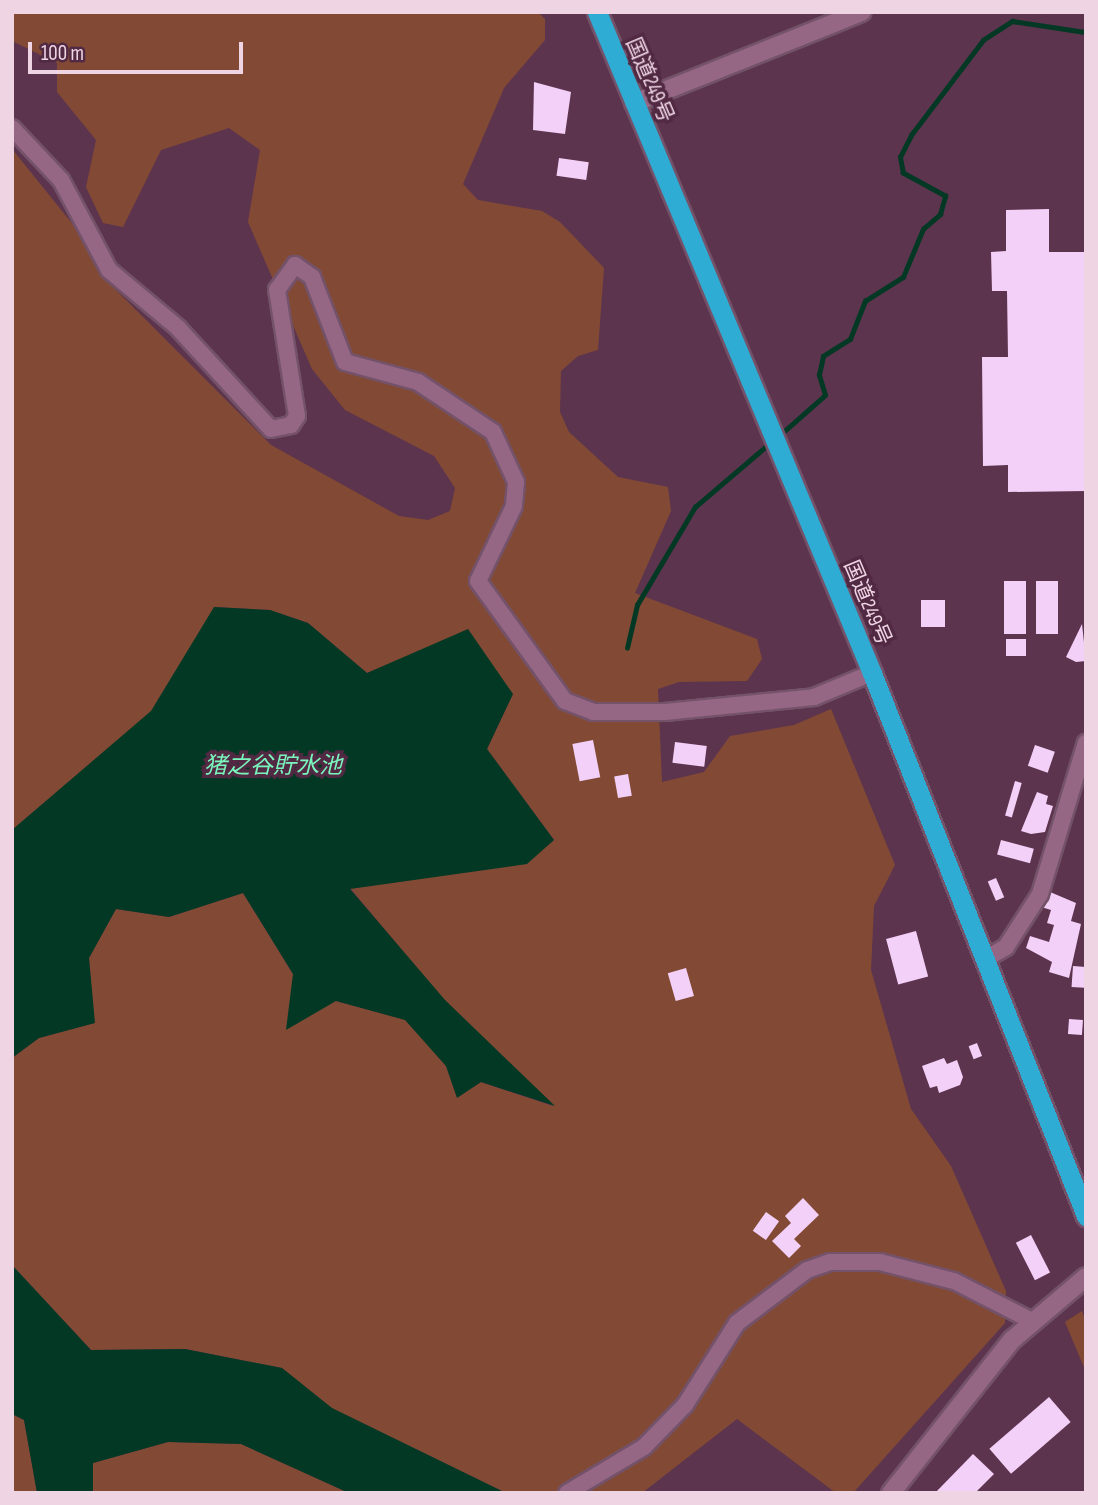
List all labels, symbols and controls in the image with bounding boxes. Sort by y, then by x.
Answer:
scale bar [32,28,247,72]
street label: 国道249号 [620,34,678,126]
text: 100 m [41,41,84,66]
street label: 国道249号 [838,557,896,649]
water label: 猪之谷貯水池 [204,752,342,780]

